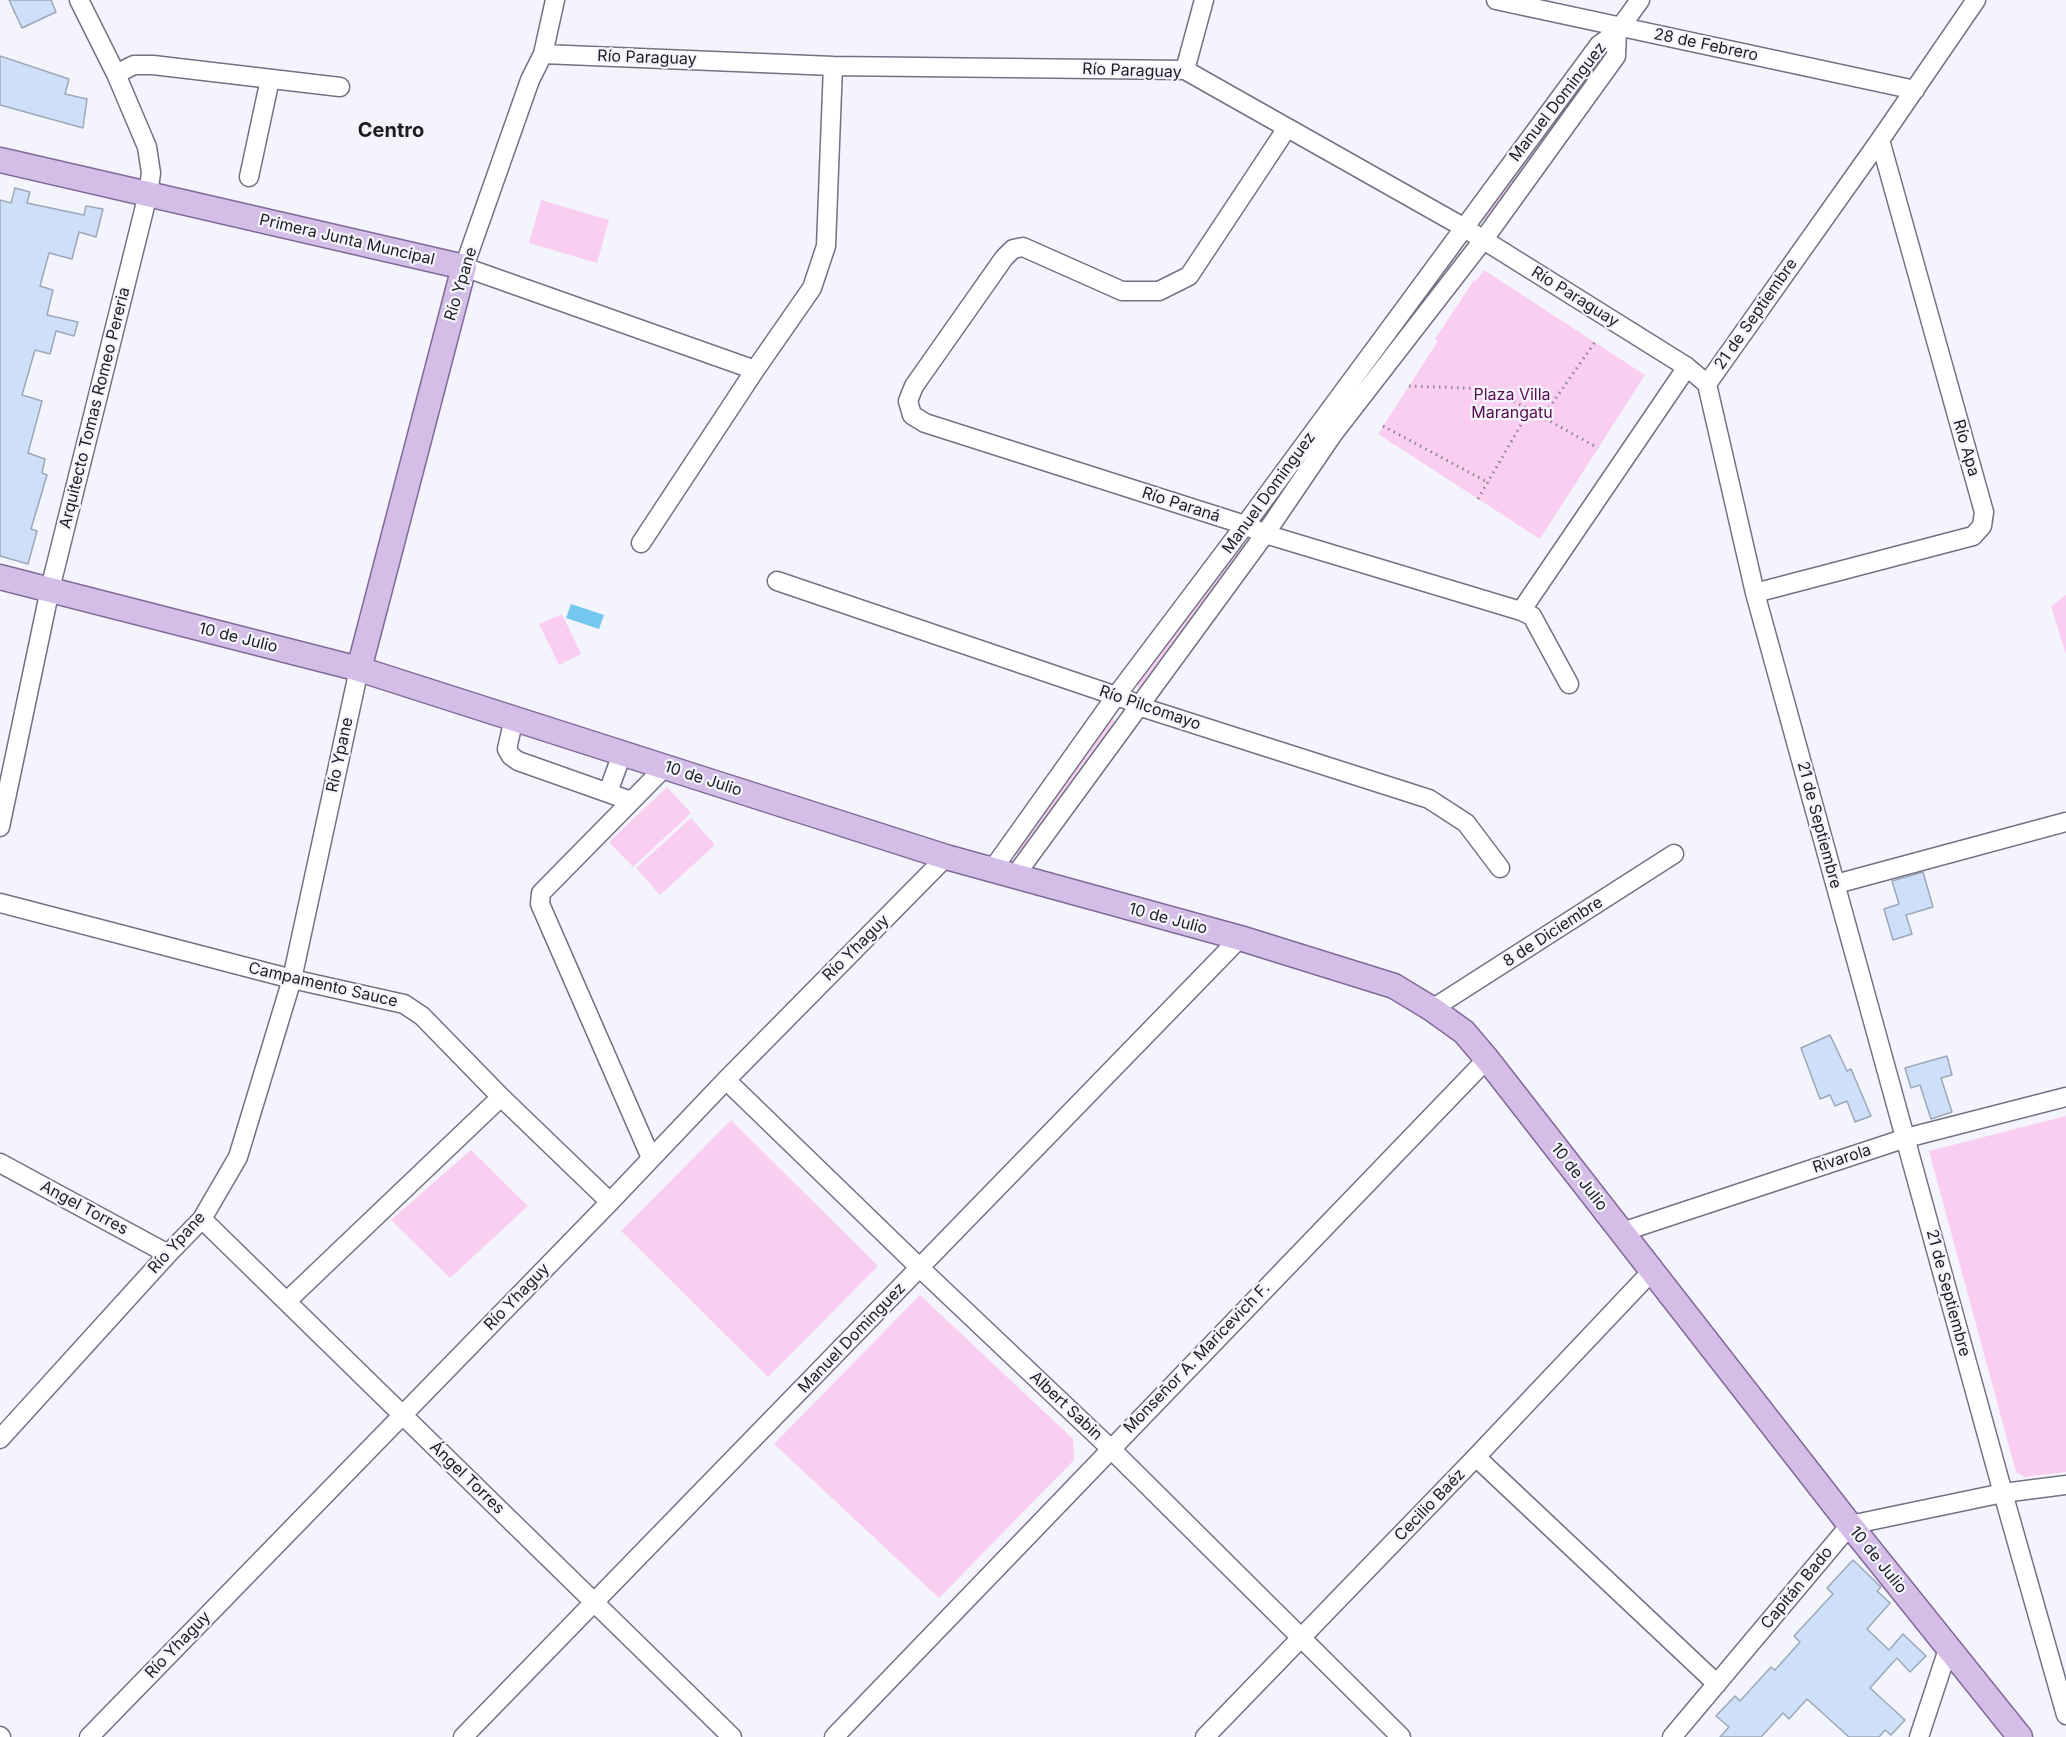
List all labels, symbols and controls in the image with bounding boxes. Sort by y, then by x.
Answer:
street label: 28 de Febrero [1652,25,1760,65]
street label: Manuel Dominguez [1506,39,1610,165]
street label: Río Paraguay [597,47,697,69]
street label: Río Paraguay [1082,60,1182,82]
district label: Centro [358,119,424,143]
street label: Primera Junta Muncipal [258,210,436,270]
street label: Río Ypane [441,245,481,323]
street label: 21 de Septiembre [1711,255,1801,373]
street label: Río Paraguay [1528,262,1622,332]
street label: Arquitecto Tomas Romeo Pereria [56,285,134,531]
park label: Plaza Villa Marangatu [1471,385,1553,423]
street label: Río Apa [1949,417,1983,479]
street label: Manuel Dominguez [1218,428,1320,558]
street label: Río Paraná [1140,483,1222,527]
street label: 10 de Julio [197,619,279,657]
street label: Río Pilcomayo [1097,682,1203,734]
street label: Río Ypane [323,716,357,794]
street label: 10 de Julio [662,757,744,801]
street label: 21 de Septiembre [1793,759,1845,891]
street label: 8 de Diciembre [1500,893,1606,971]
street label: 10 de Julio [1127,899,1209,939]
street label: Río Yhaguy [819,911,893,985]
street label: Campamento Sauce [246,958,400,1012]
street label: 10 de Julio [1547,1139,1611,1215]
street label: Rivarola [1810,1141,1874,1177]
street label: Angel Torres [37,1177,131,1239]
street label: Río Ypane [144,1208,210,1278]
street label: 21 de Septiembre [1922,1227,1974,1359]
street label: Río Yhaguy [480,1259,554,1335]
street label: Manuel Dominguez [794,1279,910,1397]
street label: Monseñor A. Maricevich F. [1120,1279,1274,1437]
street label: Albert Sabin [1026,1367,1106,1445]
street label: Ángel Torres [426,1438,508,1518]
street label: Cecilio Baéz [1391,1465,1469,1545]
street label: 10 de Julio [1845,1523,1911,1597]
street label: Capitán Bado [1757,1543,1837,1633]
street label: Río Yhaguy [141,1607,215,1683]

